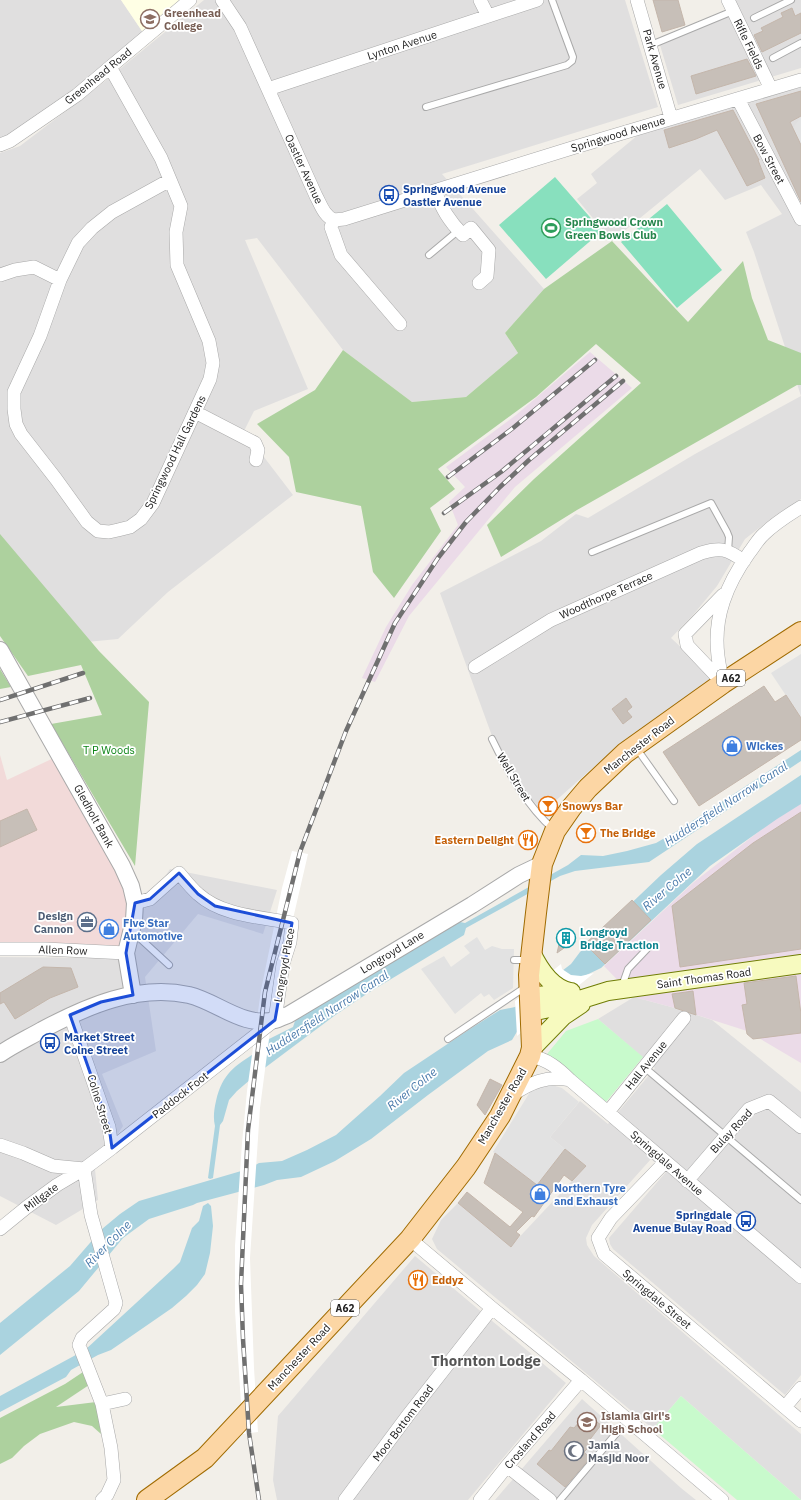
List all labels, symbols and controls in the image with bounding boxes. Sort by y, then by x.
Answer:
place label: Greenhead College [164,6,221,33]
school or university icon: Greenhead College [139,8,161,30]
street label: Rifle Fields [731,16,767,72]
street label: Lynton Avenue [365,27,439,63]
street label: Park Avenue [640,27,670,91]
street label: Greenhead Road [62,45,134,107]
street label: Springwood Avenue [569,113,667,155]
street label: Oastler Avenue [282,132,326,206]
street label: Bow Street [750,132,788,186]
place label: Springwood Avenue Oastler Avenue [403,182,506,209]
bus stop icon: Springwood Avenue Oastler Avenue [378,184,400,206]
place label: Springwood Crown Green Bowls Club [565,215,663,242]
sports icon: Springwood Crown Green Bowls Club [540,217,562,239]
street label: Springwood Hall Gardens [141,393,209,511]
street label: Woodthorpe Terrace [557,568,655,622]
road number: A62 [717,670,745,686]
street label: Manchester Road [601,713,677,777]
shop icon: Wickes [721,735,743,757]
place label: Wickes [746,739,784,753]
park label: T P Woods [83,743,135,757]
street label: Well Street [494,750,534,804]
water label: Huddersfield Narrow Canal [661,758,791,849]
street label: Gledholt Bank [71,782,117,850]
bar icon: Snowys Bar [537,795,559,817]
place label: Snowys Bar [562,799,623,813]
bar icon: The Bridge [575,822,597,844]
place label: The Bridge [600,826,656,840]
restaurant icon: Eastern Delight [517,829,539,851]
place label: Eastern Delight [434,833,514,847]
water label: River Colne [639,864,694,914]
place label: Design Cannon [34,909,73,936]
office icon: Design Cannon [76,911,98,933]
place label: Five Star Automotive [123,916,183,943]
shop icon: Five Star Automotive [98,918,120,940]
place label: Longroyd Bridge Traction [580,925,659,952]
street label: Longroyd Place [271,927,297,1003]
building icon: Longroyd Bridge Traction [555,927,577,949]
street label: Longroyd Lane [358,928,426,976]
street label: Allen Row [38,942,88,958]
street label: Saint Thomas Road [656,964,752,992]
water label: Huddersfield Narrow Canal [262,967,392,1058]
place label: Market Street Colne Street [64,1030,135,1057]
bus stop icon: Market Street Colne Street [39,1032,61,1054]
street label: Hall Avenue [622,1038,670,1092]
water label: River Colne [384,1064,440,1113]
street label: Manchester Road [474,1065,530,1147]
street label: Paddock Foot [149,1069,211,1121]
street label: Colne Street [84,1073,116,1135]
street label: Bulay Road [707,1106,755,1156]
street label: Springdale Avenue [628,1127,706,1199]
street label: Millgate [21,1180,61,1214]
place label: Northern Tyre and Exhaust [554,1181,626,1208]
shop icon: Northern Tyre and Exhaust [529,1183,551,1205]
place label: Springdale Avenue Bulay Road [633,1208,732,1235]
bus stop icon: Springdale Avenue Bulay Road [735,1210,757,1232]
water label: River Colne [81,1217,134,1270]
street label: Springdale Street [620,1266,694,1332]
restaurant icon: Eddyz [407,1269,429,1291]
place label: Eddyz [432,1273,464,1287]
road number: A62 [331,1300,359,1316]
street label: Manchester Road [265,1321,333,1393]
district label: Thornton Lodge [431,1351,541,1370]
street label: Moor Bottom Road [370,1382,436,1464]
street label: Crosland Road [501,1408,559,1472]
place label: Islamia Girl's High School [601,1409,670,1436]
school or university icon: Islamia Girl's High School [576,1411,598,1433]
place label: Jamia Masjid Noor [588,1438,650,1465]
mosque icon: Jamia Masjid Noor [563,1440,585,1462]

